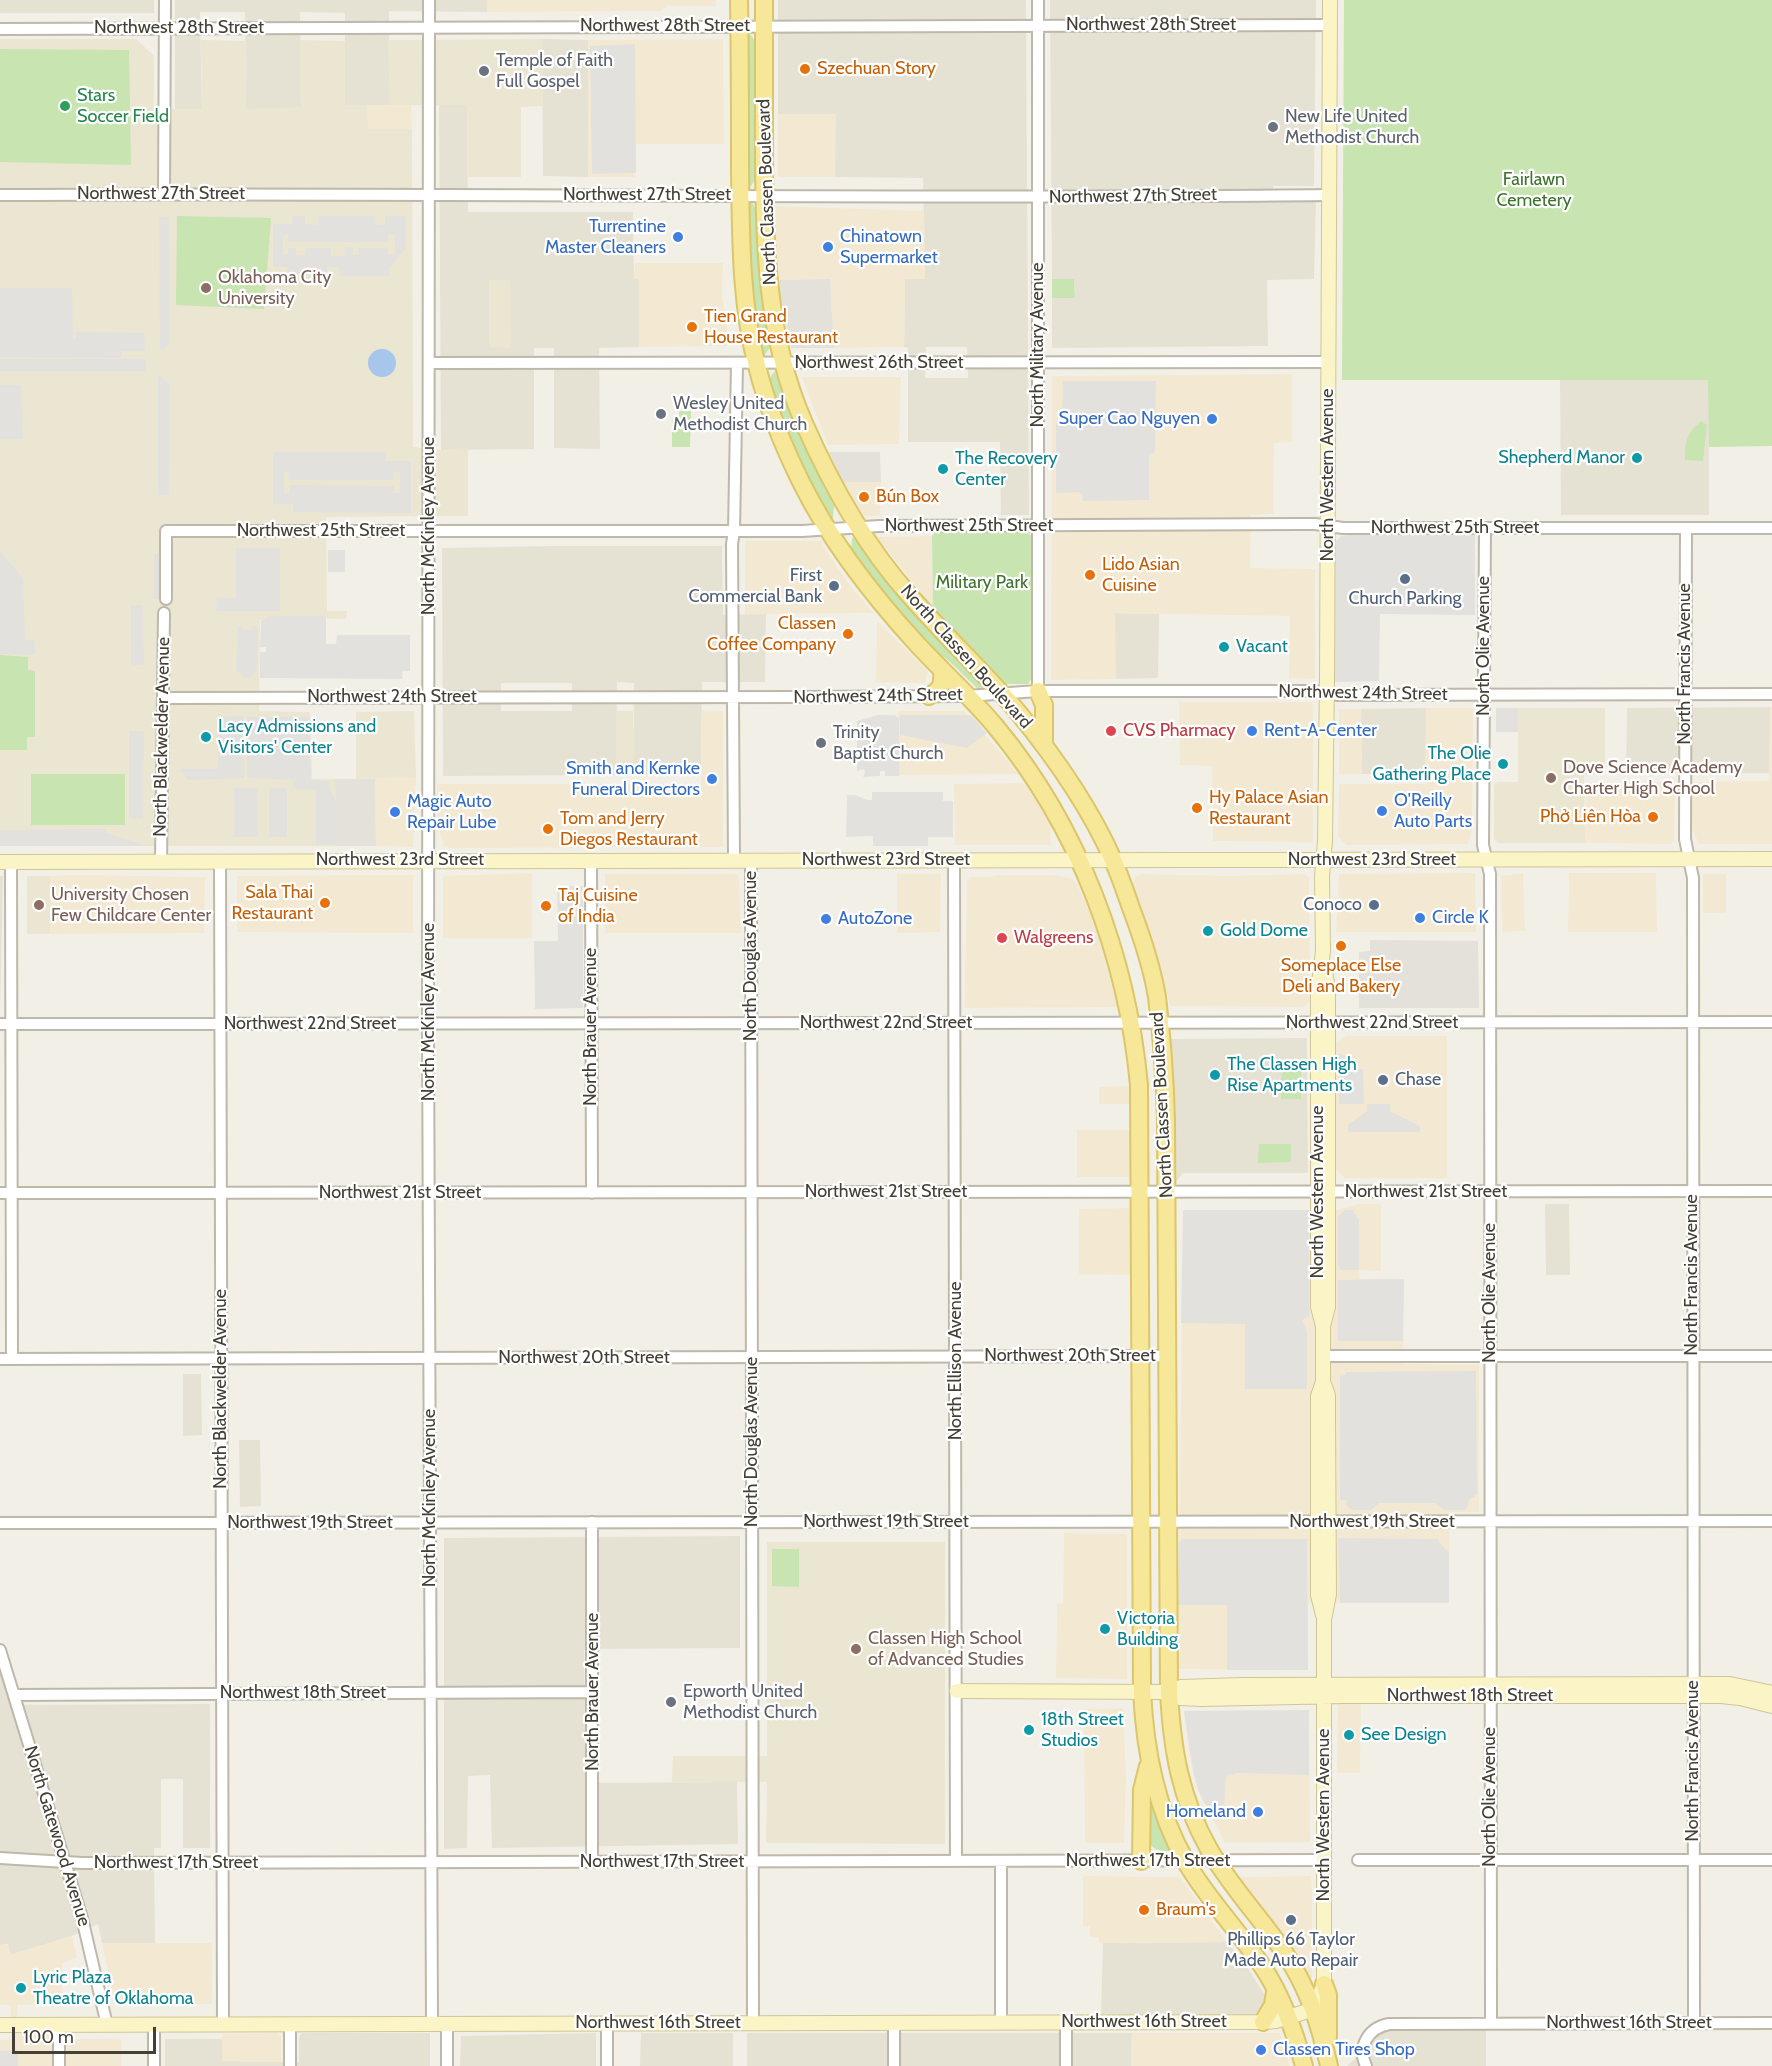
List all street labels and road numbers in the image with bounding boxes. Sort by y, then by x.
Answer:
street label: Northwest 28th Street [1066,14,1236,36]
street label: Northwest 28th Street [580,15,750,37]
street label: Northwest 28th Street [94,17,264,39]
street label: North Classen Boulevard [753,99,781,285]
street label: Northwest 27th Street [77,183,245,205]
street label: Northwest 27th Street [563,184,731,206]
street label: Northwest 27th Street [1049,184,1217,208]
street label: North Military Avenue [1027,263,1049,427]
street label: Northwest 26th Street [794,352,964,374]
street label: North Western Avenue [1317,389,1339,561]
street label: North McKinley Avenue [418,437,440,615]
street label: Northwest 25th Street [885,515,1053,537]
street label: Northwest 25th Street [1371,517,1539,539]
street label: Northwest 25th Street [237,520,405,542]
street label: North Olie Avenue [1473,576,1495,716]
street label: North Classen Boulevard [896,581,1036,733]
street label: North Francis Avenue [1674,583,1696,745]
street label: North Blackwelder Avenue [149,637,175,837]
street label: Northwest 24th Street [1278,681,1448,705]
street label: Northwest 24th Street [793,684,963,708]
street label: Northwest 24th Street [307,686,477,708]
street label: Northwest 23rd Street [316,849,484,871]
street label: Northwest 23rd Street [802,849,970,871]
street label: Northwest 23rd Street [1288,849,1456,871]
street label: North Douglas Avenue [740,871,762,1041]
street label: North McKinley Avenue [418,923,440,1101]
street label: North Brauer Avenue [580,948,602,1106]
street label: North Classen Boulevard [1146,1011,1178,1199]
street label: Northwest 22nd Street [800,1012,972,1034]
street label: Northwest 22nd Street [1286,1012,1458,1034]
street label: Northwest 22nd Street [224,1013,396,1035]
street label: North Western Avenue [1307,1106,1329,1278]
street label: Northwest 21st Street [805,1181,967,1203]
street label: Northwest 21st Street [1345,1181,1507,1203]
street label: Northwest 21st Street [319,1182,481,1204]
street label: North Francis Avenue [1681,1194,1703,1356]
street label: North Olie Avenue [1479,1223,1501,1363]
street label: North Ellison Avenue [945,1282,967,1440]
street label: North Blackwelder Avenue [210,1289,232,1489]
street label: Northwest 20th Street [984,1345,1156,1367]
street label: Northwest 20th Street [498,1347,670,1369]
street label: North Douglas Avenue [741,1357,763,1527]
street label: North McKinley Avenue [419,1409,441,1587]
street label: Northwest 19th Street [803,1511,969,1533]
street label: Northwest 19th Street [1289,1511,1455,1533]
street label: Northwest 19th Street [227,1512,393,1534]
street label: North Brauer Avenue [582,1613,604,1771]
street label: North Francis Avenue [1682,1680,1704,1842]
street label: Northwest 18th Street [220,1682,386,1704]
street label: Northwest 18th Street [1387,1685,1553,1707]
street label: North Olie Avenue [1479,1727,1501,1867]
street label: North Western Avenue [1313,1729,1335,1901]
street label: North Gatewood Avenue [19,1743,95,1929]
street label: Northwest 17th Street [1066,1850,1230,1872]
street label: Northwest 17th Street [580,1851,744,1873]
street label: Northwest 17th Street [94,1852,258,1874]
street label: Northwest 16th Street [1061,2011,1227,2033]
street label: Northwest 16th Street [575,2012,741,2034]
street label: Northwest 16th Street [1546,2012,1712,2034]

